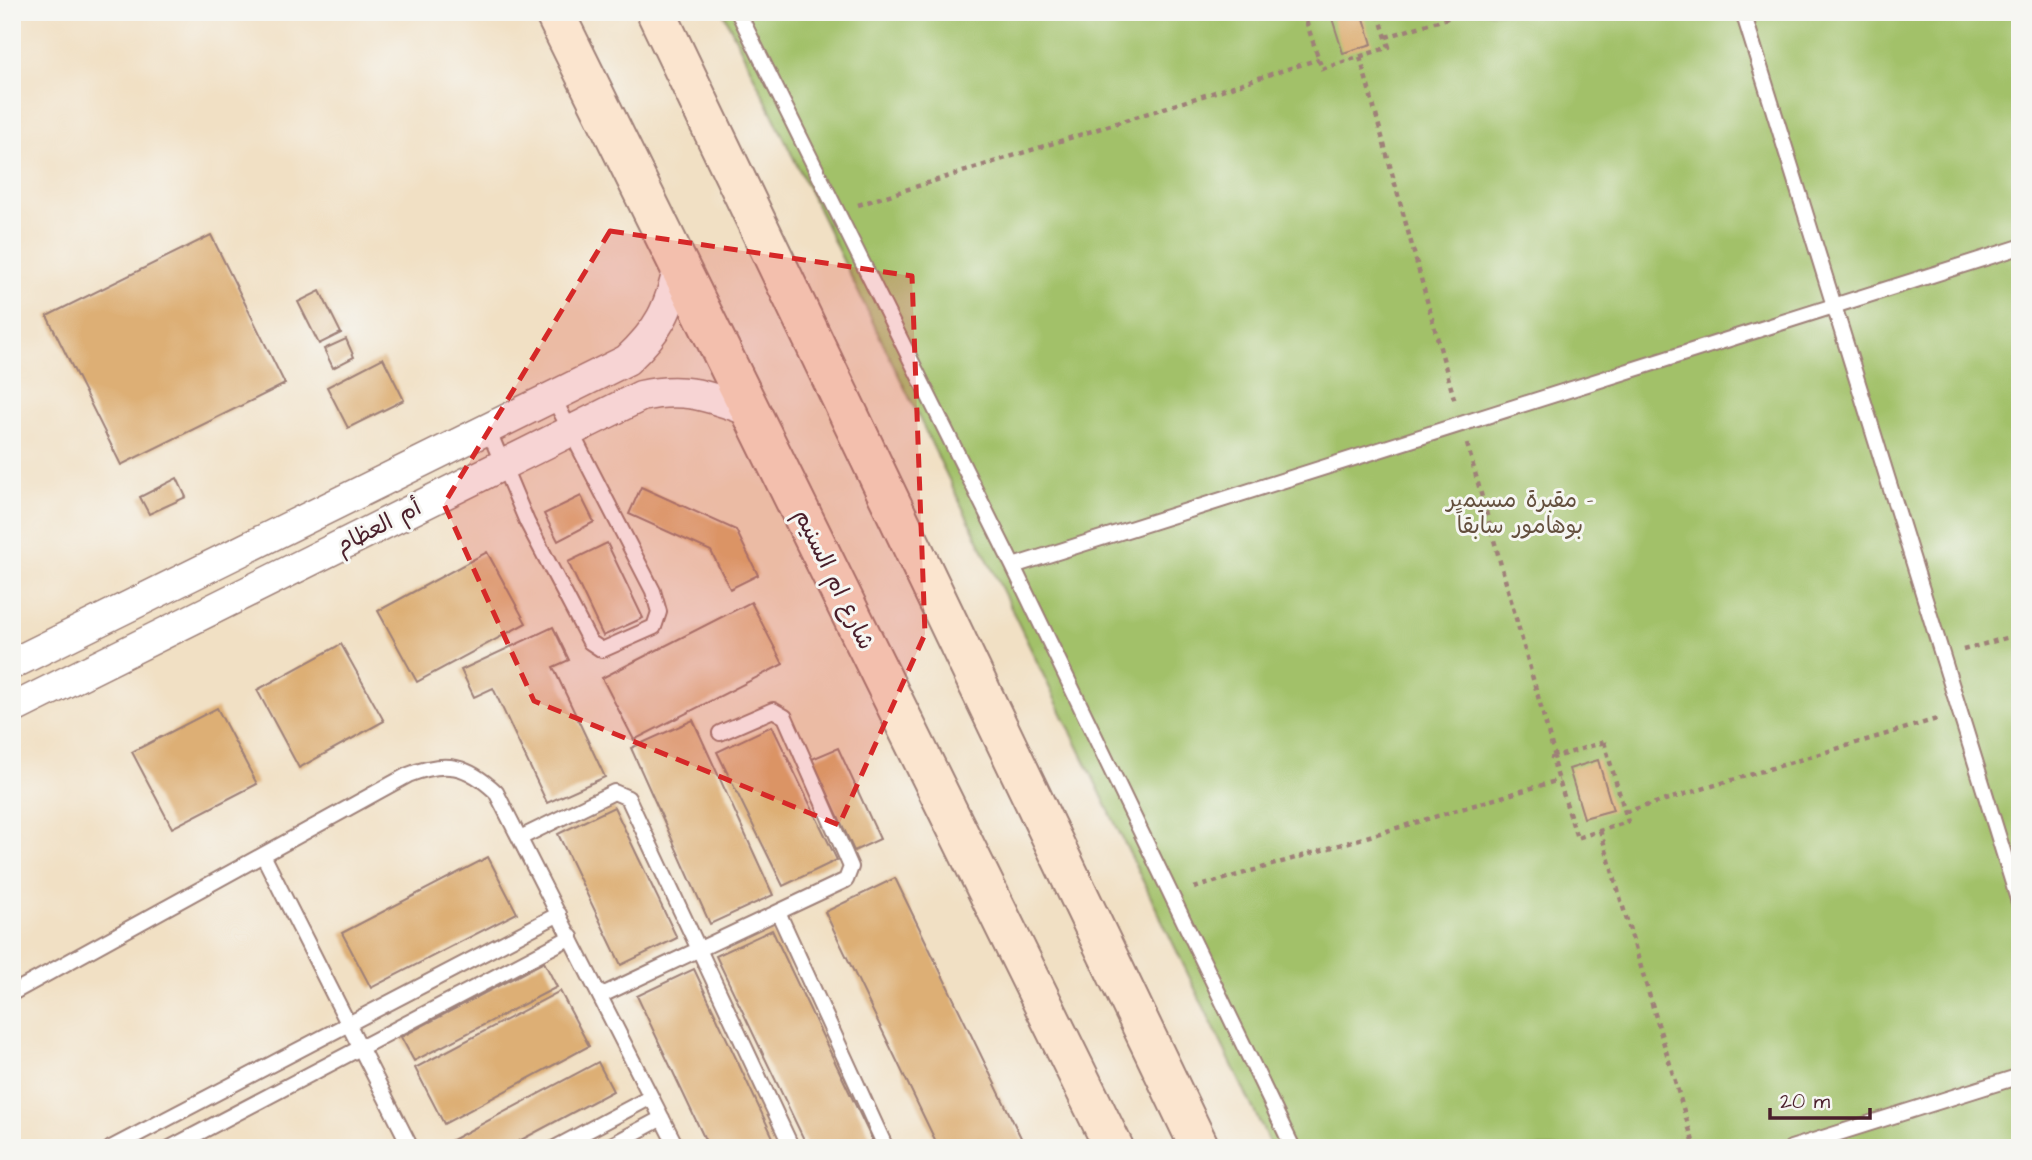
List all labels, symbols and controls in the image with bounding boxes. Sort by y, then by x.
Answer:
park label: مقبرة مسيمير - بوهامور سابقاً [1444,484,1594,542]
street label: أم العظام [330,492,428,563]
street label: شارع ام السنيم [785,504,882,656]
scale bar [1770,1076,1869,1120]
text: 20 m [1780,1087,1831,1116]

